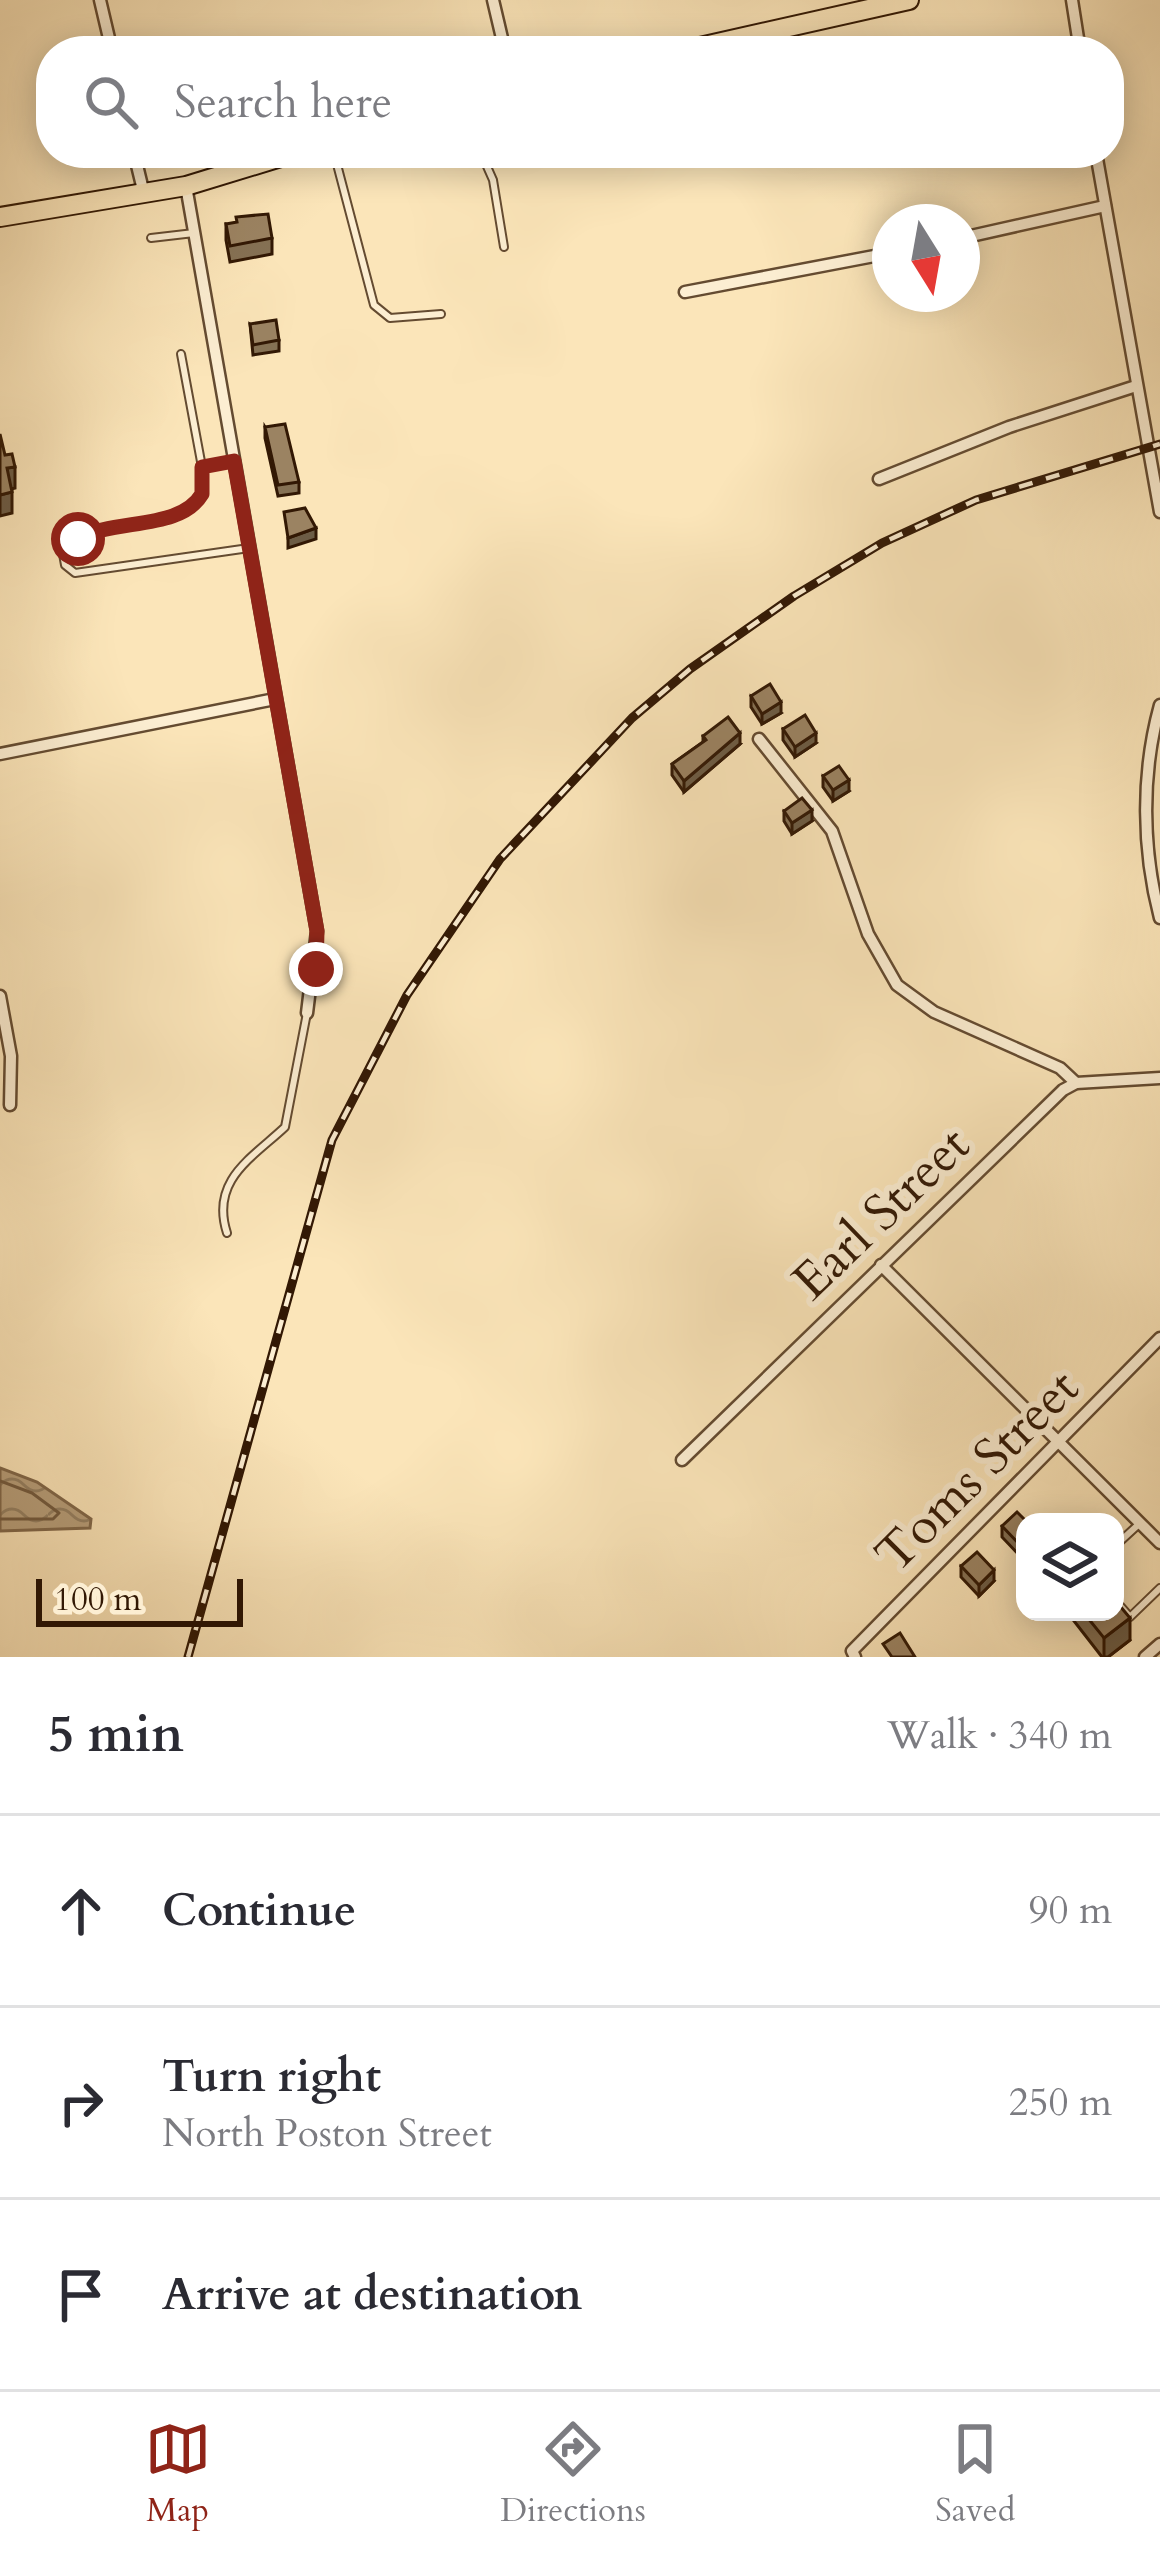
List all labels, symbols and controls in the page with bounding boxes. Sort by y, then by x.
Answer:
search box [36,36,1124,168]
icon: search [78,69,144,135]
text: Search here [174,72,392,133]
north arrow [872,204,980,312]
route start [51,512,105,566]
route end [289,942,343,996]
street label: Earl Street [777,1111,985,1316]
street label: Toms Street [860,1354,1095,1589]
map controls [1016,1513,1124,1621]
button: layers [1016,1513,1124,1621]
scale bar [36,1573,243,1626]
text: 100 m [54,1577,141,1622]
text: 5 min [48,1700,184,1770]
text: Walk · 340 m [887,1709,1112,1762]
icon: ahead [48,1878,114,1944]
text: Continue [162,1880,356,1941]
text: 90 m [1029,1884,1112,1937]
text: Turn right [162,2046,381,2107]
icon: right [48,2070,114,2136]
text: 250 m [1009,2076,1112,2129]
text: North Poston Street [162,2107,492,2160]
icon: arrive [48,2262,114,2328]
text: Arrive at destination [162,2264,582,2325]
tab: Map [145,2416,211,2533]
tab: Directions [500,2416,646,2533]
tab: Saved [935,2416,1015,2533]

